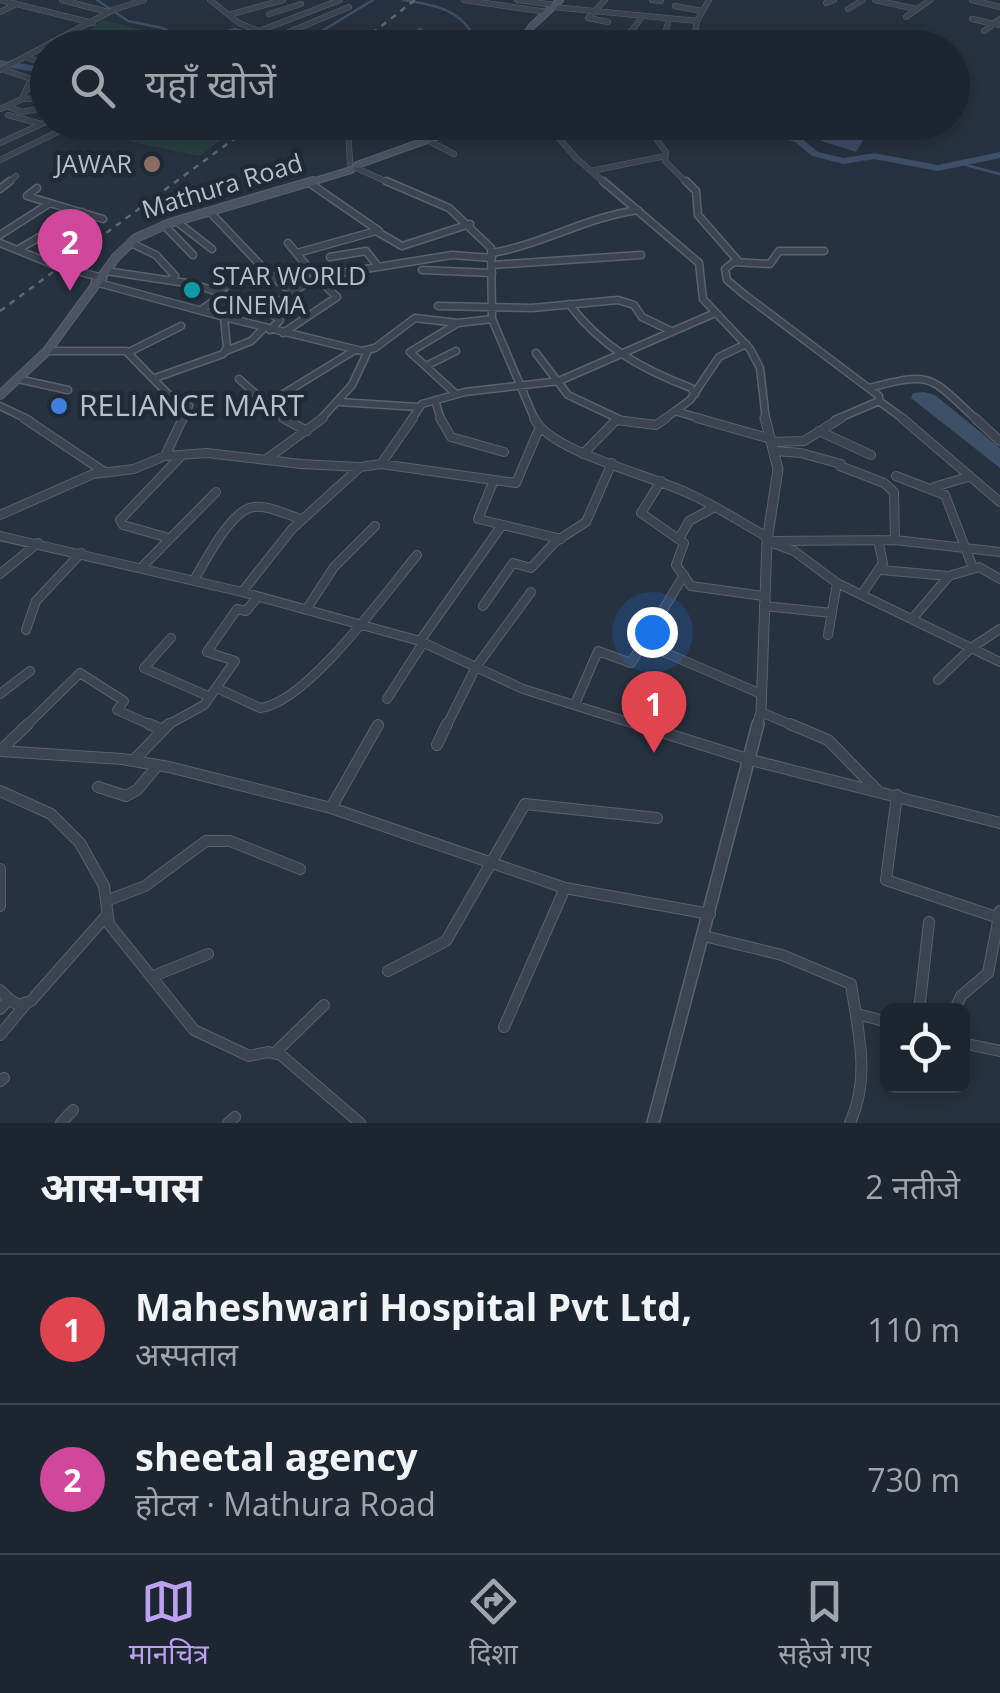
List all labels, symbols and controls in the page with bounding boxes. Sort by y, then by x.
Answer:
search box [30,30,970,140]
text: यहाँ खोजें [145,57,276,109]
icon: search [65,58,120,113]
street label: Mathura Road [137,144,306,226]
place label: JAWAR [53,146,133,180]
marker: JAWAR [141,153,163,175]
pin: 2 [38,208,102,291]
place label: STAR WORLD CINEMA [212,258,366,321]
marker: STAR WORLD CINEMA [181,279,203,301]
place label: RELIANCE MART [79,384,305,425]
marker: RELIANCE MART [48,395,70,417]
your location [627,607,678,658]
pin: 1 [622,670,686,753]
map controls [880,1003,970,1093]
button: locate [880,1003,970,1093]
text: आस-पास [40,1157,202,1214]
text: 2 नतीजे [865,1165,960,1208]
text: Maheshwari Hospital Pvt Ltd, [135,1280,692,1332]
text: 1 [63,1308,82,1351]
text: 110 m [867,1308,960,1351]
text: अस्पताल [135,1332,238,1375]
text: sheetal agency [135,1430,418,1482]
text: 2 [63,1458,82,1501]
text: 730 m [867,1458,960,1501]
text: होटल · Mathura Road [135,1482,436,1525]
tab: मानचित्र [129,1574,209,1675]
tab: दिशा [466,1574,521,1675]
tab: सहेजे गए [778,1574,871,1675]

